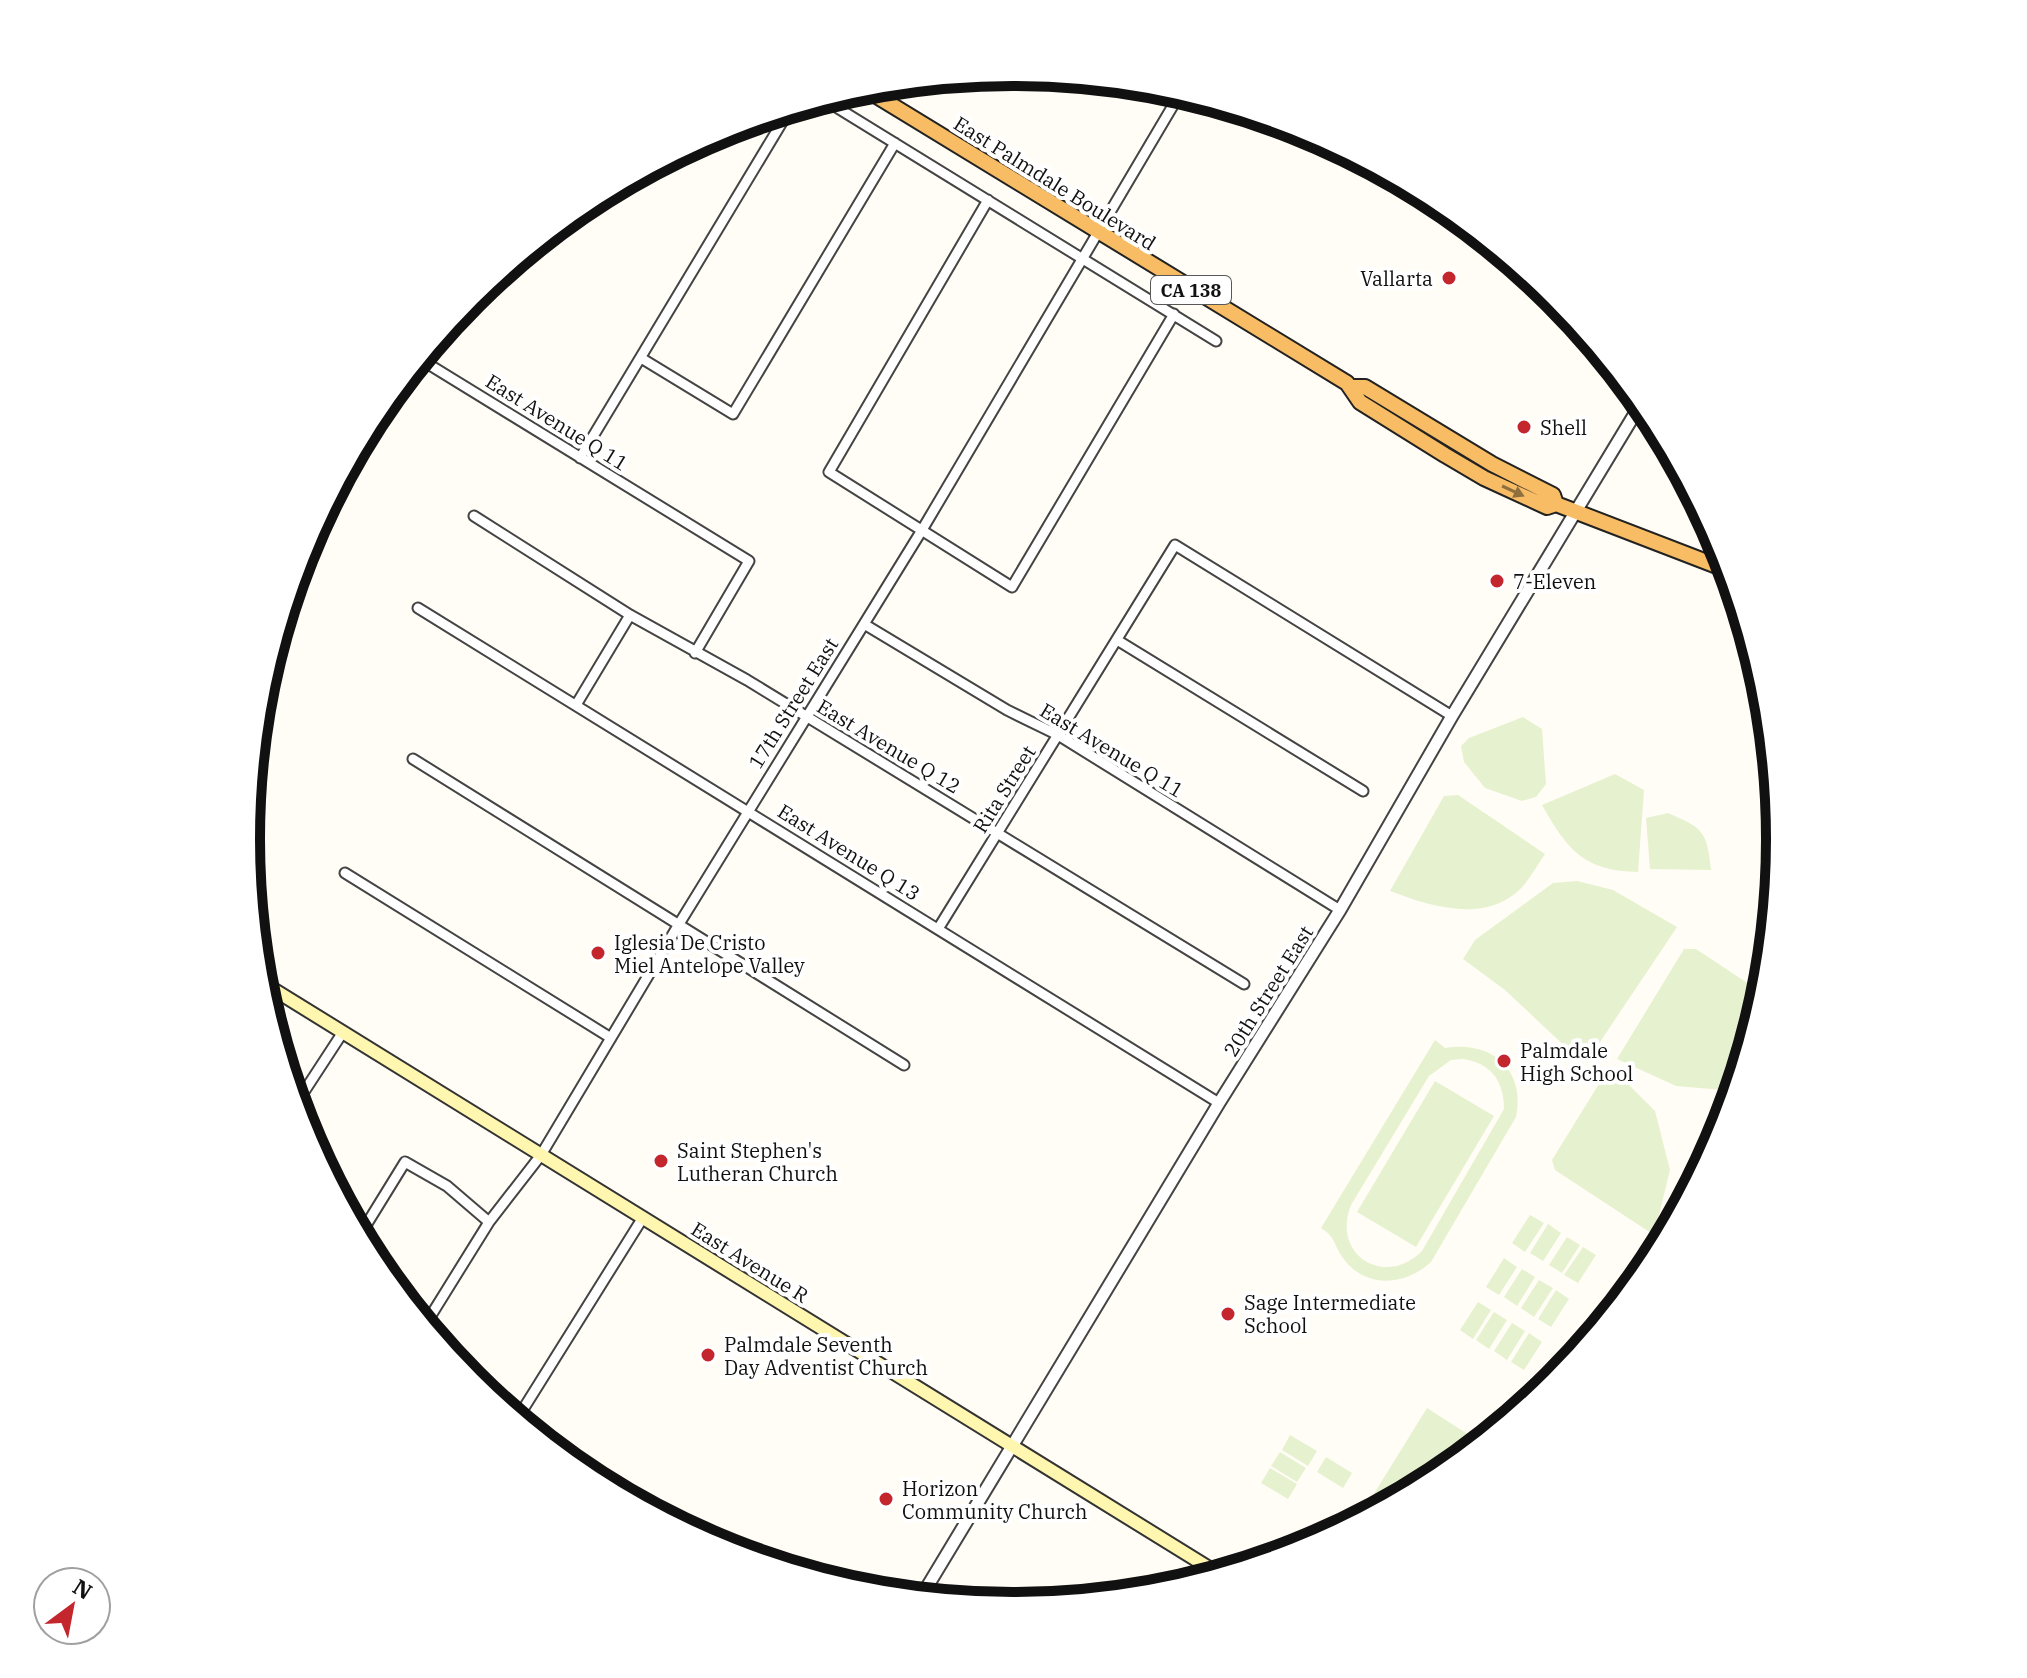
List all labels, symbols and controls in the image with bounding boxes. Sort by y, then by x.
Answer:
street label: East Palmdale Boulevard [949,110,1161,256]
place label: Vallarta [1360,265,1433,292]
marker: Vallarta [1440,269,1458,287]
road number: CA 138 [1151,276,1231,304]
street label: East Avenue Q 11 [481,367,633,477]
place label: Shell [1540,414,1587,441]
marker: Shell [1515,418,1533,436]
one-way arrow [1501,484,1524,498]
place label: 7-Eleven [1513,568,1597,595]
marker: 7-Eleven [1488,572,1506,590]
street label: 17th Street East [742,632,844,774]
street label: East Avenue Q 12 [812,692,966,800]
street label: East Avenue Q 11 [1035,696,1189,804]
street label: Rita Street [966,740,1042,838]
street label: East Avenue Q 13 [773,797,925,907]
street label: 20th Street East [1217,920,1319,1062]
place label: Iglesia De Cristo Miel Antelope Valley [614,929,805,979]
marker: Iglesia De Cristo Miel Antelope Valley [589,944,607,962]
place label: Palmdale High School [1520,1037,1633,1087]
marker: Palmdale High School [1495,1052,1513,1070]
place label: Saint Stephen's Lutheran Church [677,1137,838,1187]
marker: Saint Stephen's Lutheran Church [652,1152,670,1170]
street label: East Avenue R [686,1215,814,1309]
place label: Sage Intermediate School [1244,1289,1416,1339]
marker: Sage Intermediate School [1219,1305,1237,1323]
place label: Palmdale Seventh Day Adventist Church [724,1331,928,1381]
marker: Palmdale Seventh Day Adventist Church [699,1346,717,1364]
place label: Horizon Community Church [902,1475,1088,1525]
marker: Horizon Community Church [877,1490,895,1508]
north arrow [32,1566,112,1646]
text: N [68,1572,98,1606]

